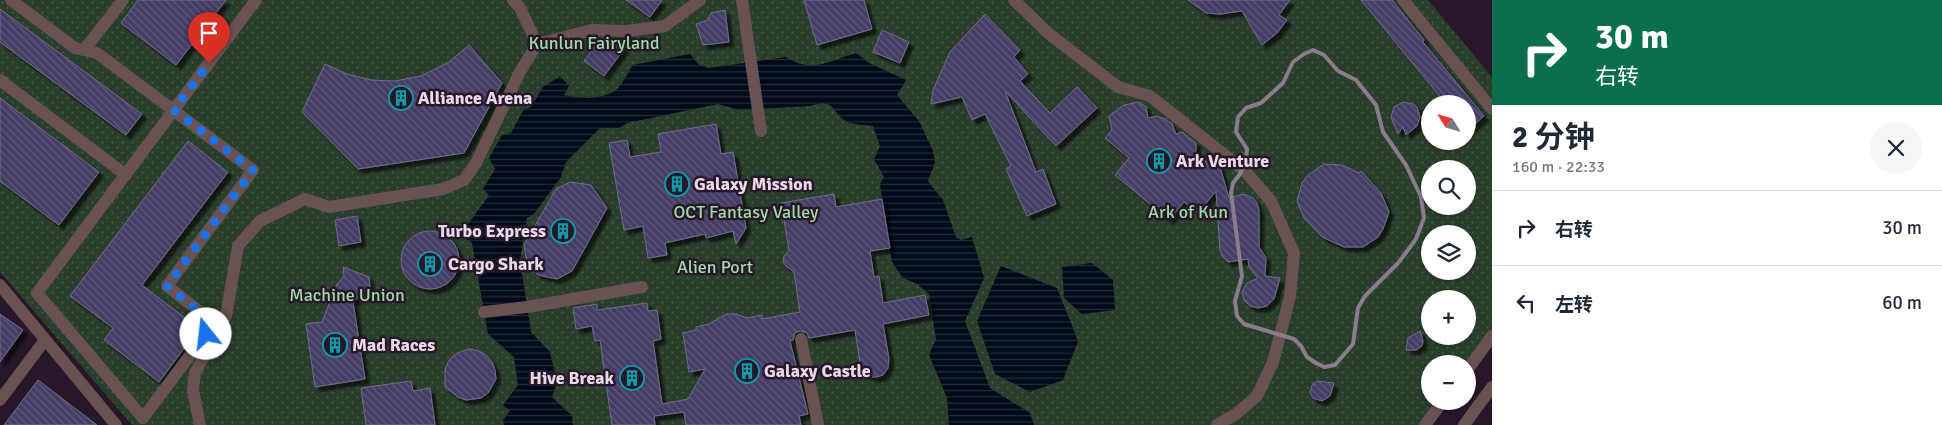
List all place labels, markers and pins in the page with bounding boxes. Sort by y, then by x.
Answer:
pin [188,12,230,63]
building icon: Alliance Arena [388,85,414,111]
place label: Alliance Arena [418,87,532,109]
building icon: Ark Venture [1146,148,1172,174]
place label: Ark Venture [1176,150,1269,172]
building icon: Galaxy Mission [664,171,690,197]
place label: Galaxy Mission [694,173,813,195]
building icon: Turbo Express [550,218,576,244]
place label: Turbo Express [438,220,546,242]
building icon: Cargo Shark [417,251,443,277]
place label: Cargo Shark [448,253,544,275]
building icon: Mad Races [322,332,348,358]
place label: Mad Races [352,334,435,356]
building icon: Galaxy Castle [734,358,760,384]
place label: Galaxy Castle [764,360,871,382]
building icon: Hive Break [619,365,645,391]
place label: Hive Break [530,367,615,389]

